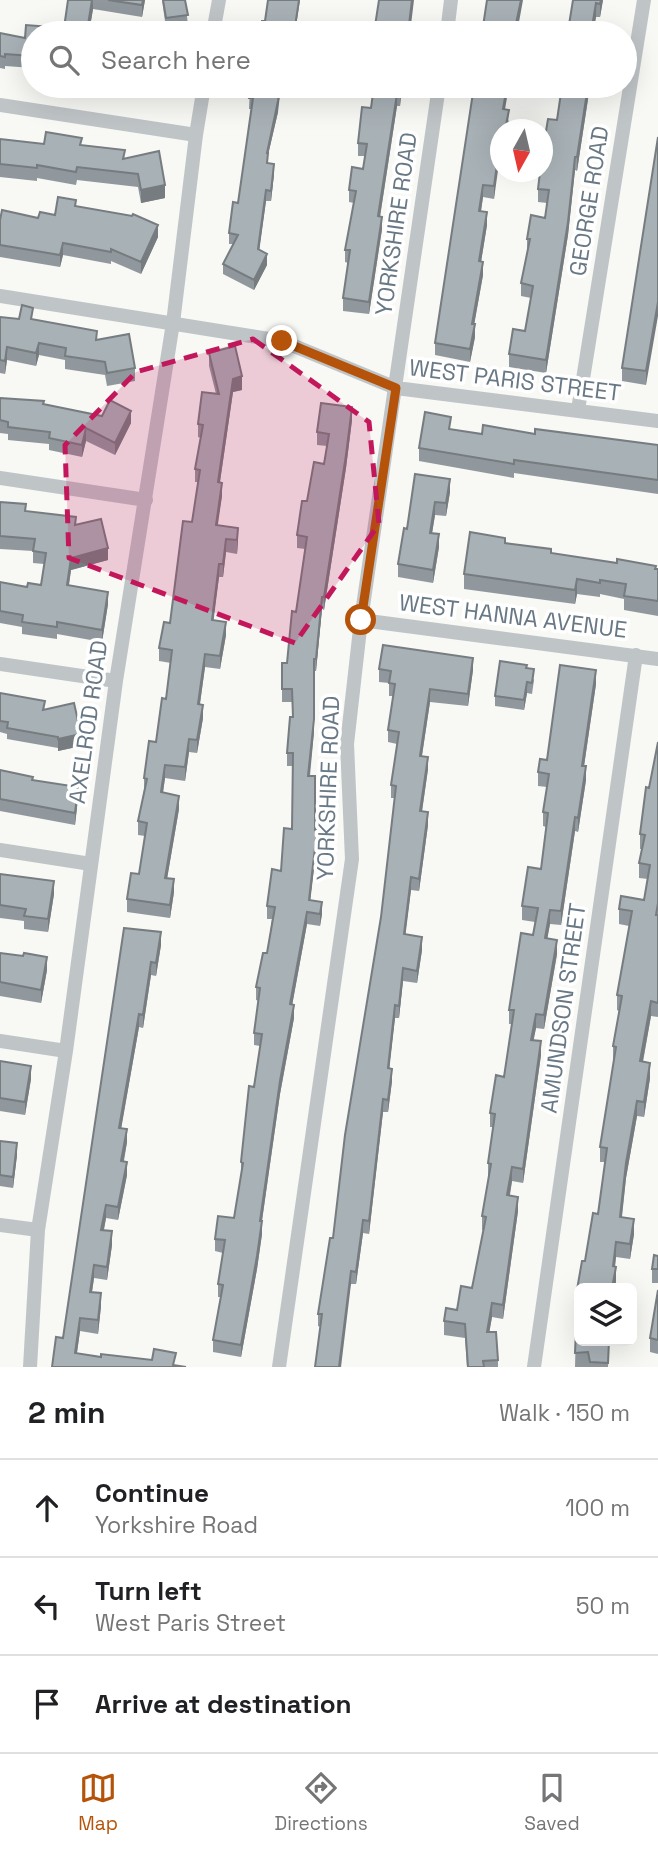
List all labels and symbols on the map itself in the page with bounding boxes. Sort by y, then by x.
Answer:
north arrow [490,119,553,182]
street label: GEORGE ROAD [562,124,616,278]
street label: YORKSHIRE ROAD [368,130,424,318]
route end [266,325,297,356]
street label: WEST PARIS STREET [407,352,623,408]
street label: WEST HANNA AVENUE [397,587,629,645]
route start [345,604,376,635]
street label: AXELROD ROAD [62,638,114,806]
street label: YORKSHIRE ROAD [310,695,346,881]
street label: AMUNDSON STREET [533,901,593,1115]

